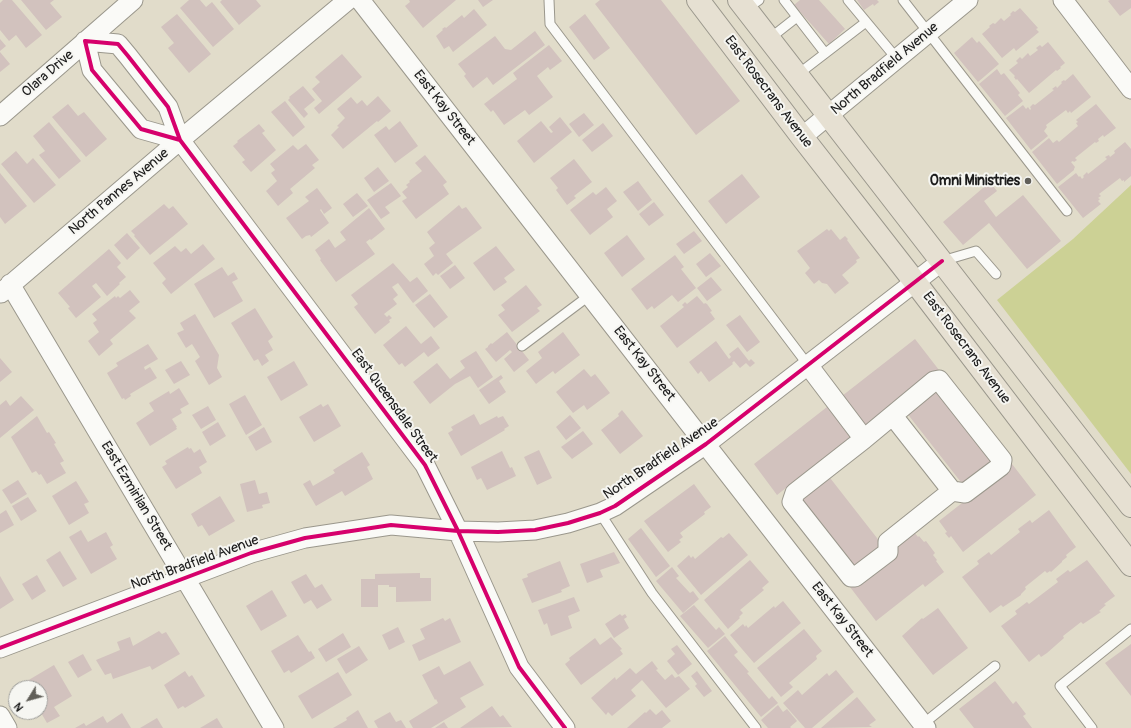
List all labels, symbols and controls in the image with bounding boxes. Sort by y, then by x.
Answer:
street label: North Bradfield Avenue [828,19,942,119]
street label: East Rosecrans Avenue [720,33,816,151]
street label: Olara Drive [19,47,77,101]
street label: East Kay Street [409,67,479,149]
street label: North Pannes Avenue [66,145,172,239]
place label: Omni Ministries [930,173,1020,189]
marker: Omni Ministries [1023,176,1033,186]
street label: East Rosecrans Avenue [918,289,1014,407]
street label: East Kay Street [609,323,679,405]
street label: East Queensdale Street [347,346,441,466]
street label: North Bradfield Avenue [600,414,722,504]
street label: East Ezmirlian Street [97,439,175,553]
street label: North Bradfield Avenue [129,532,261,594]
street label: East Kay Street [807,579,877,661]
north arrow [8,680,48,720]
text: N [11,700,26,714]

